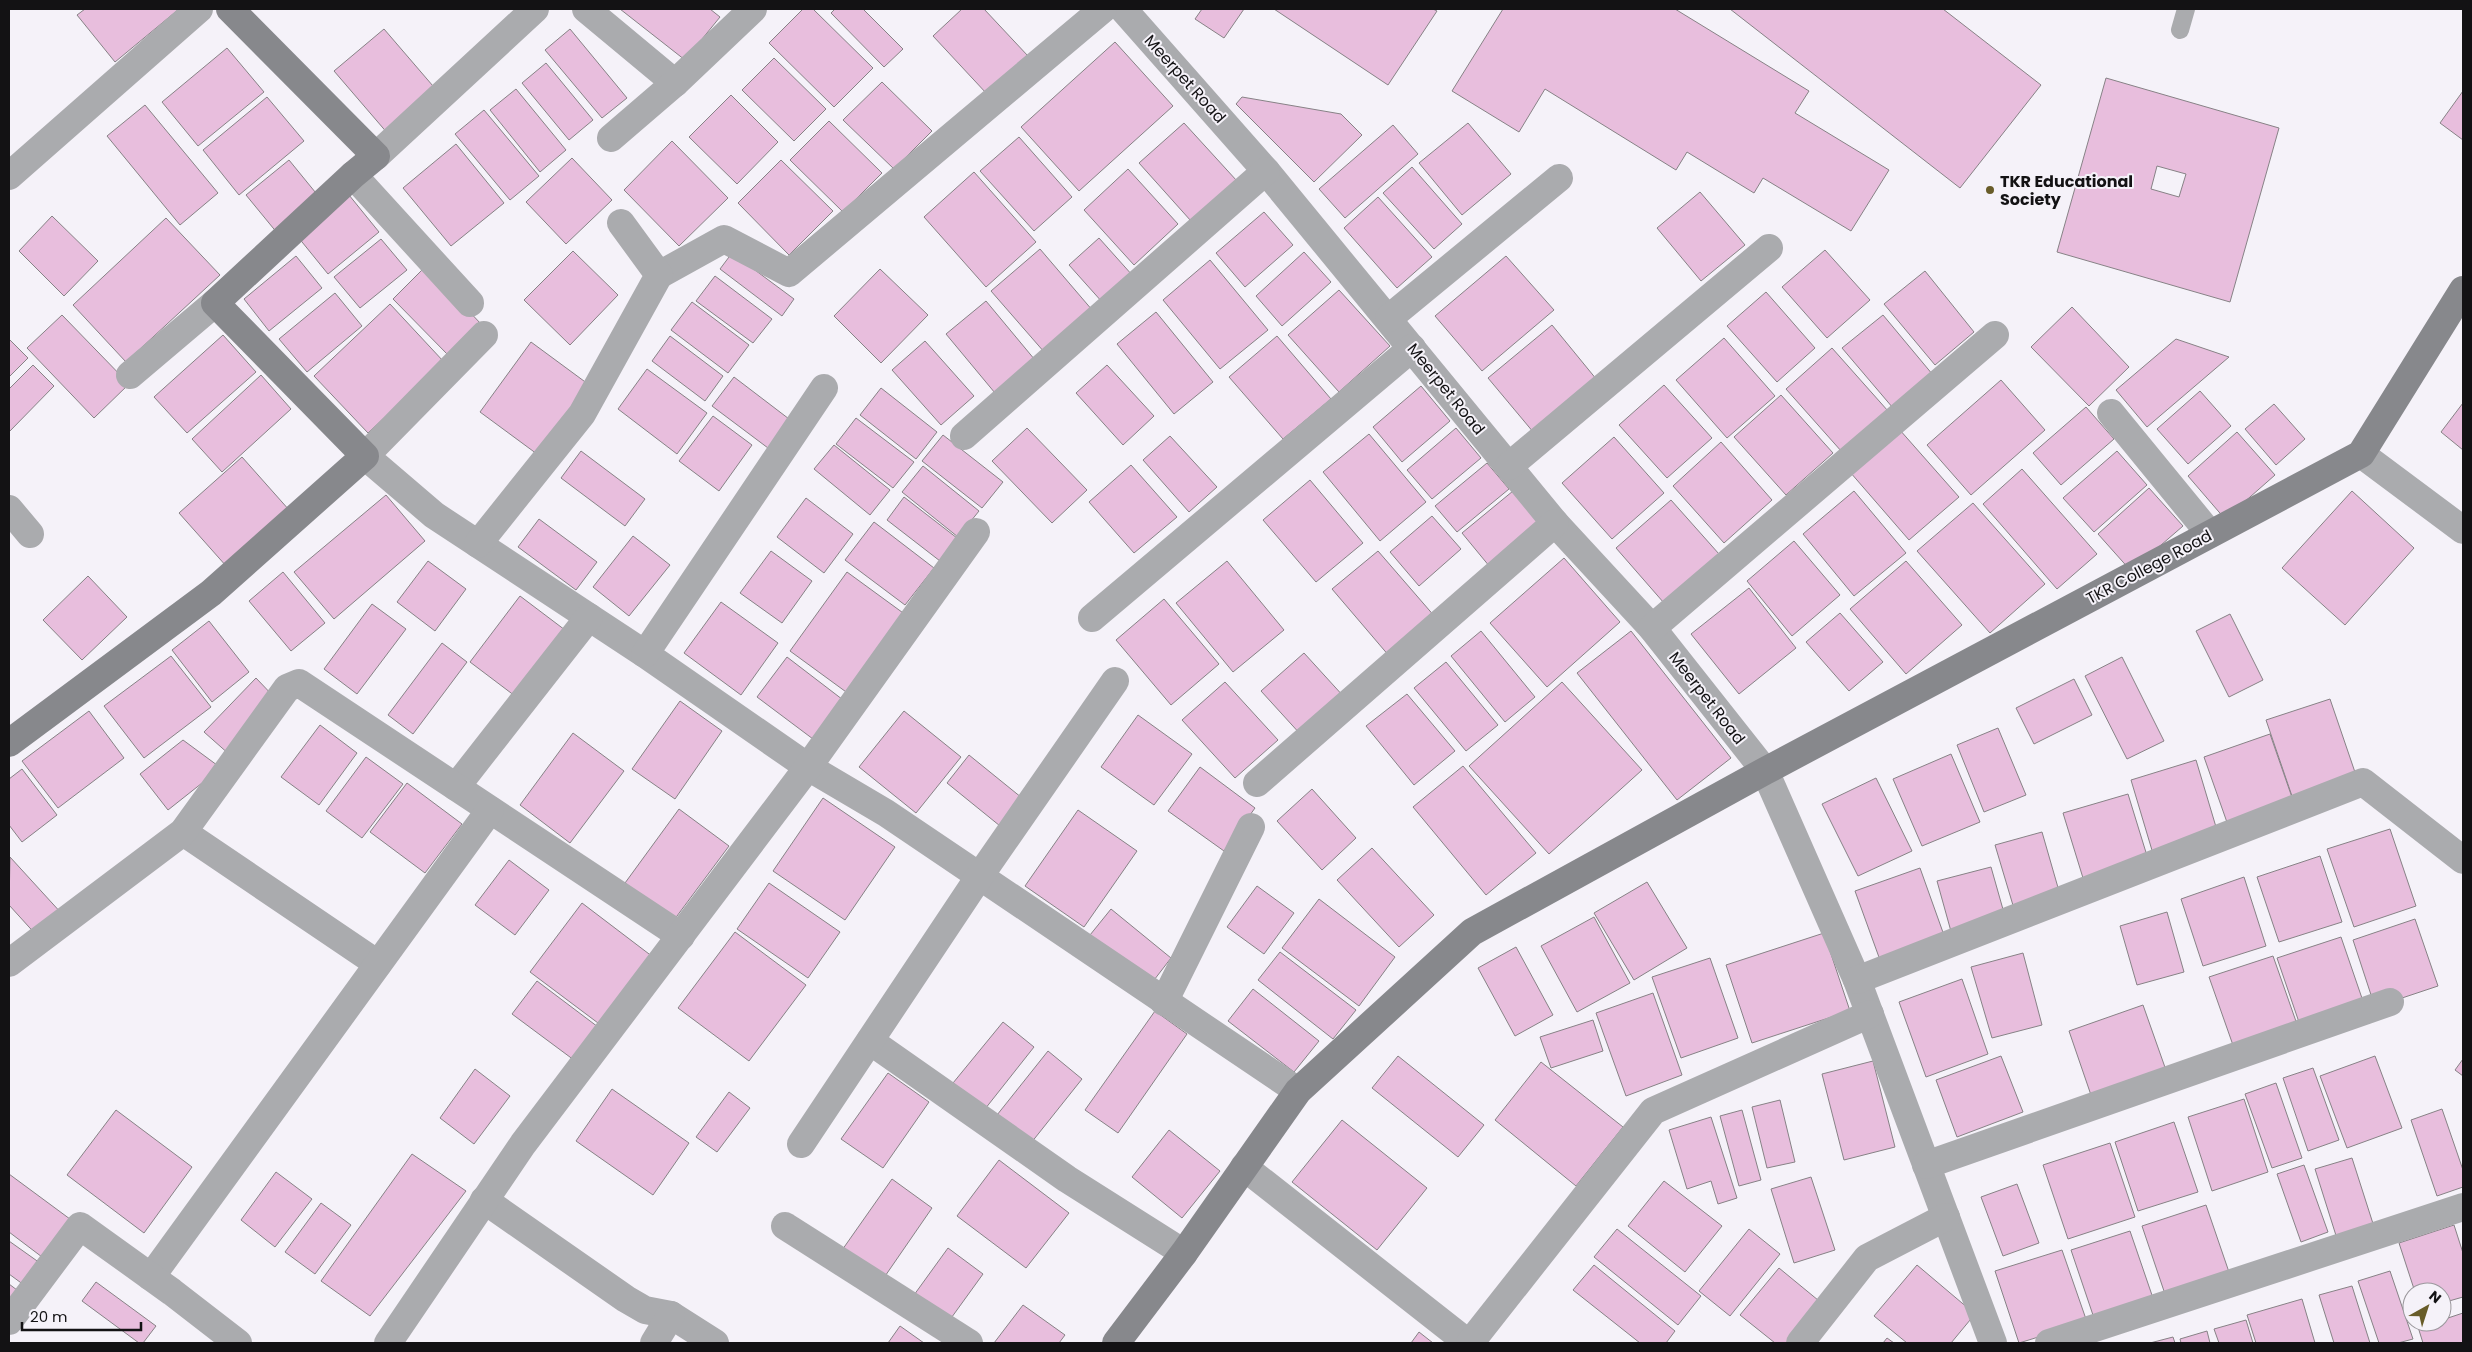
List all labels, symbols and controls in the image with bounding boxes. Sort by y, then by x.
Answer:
street label: Meerpet Road [1139,30,1231,128]
place label: TKR Educational Society [2000,170,2133,211]
marker: TKR Educational Society [1984,184,1996,196]
street label: Meerpet Road [1402,338,1490,440]
street label: TKR College Road [2082,524,2216,610]
street label: Meerpet Road [1663,647,1751,749]
north arrow [2402,1282,2452,1332]
text: N [2425,1286,2446,1308]
scale bar [22,1300,141,1332]
text: 20 m [30,1306,68,1327]

